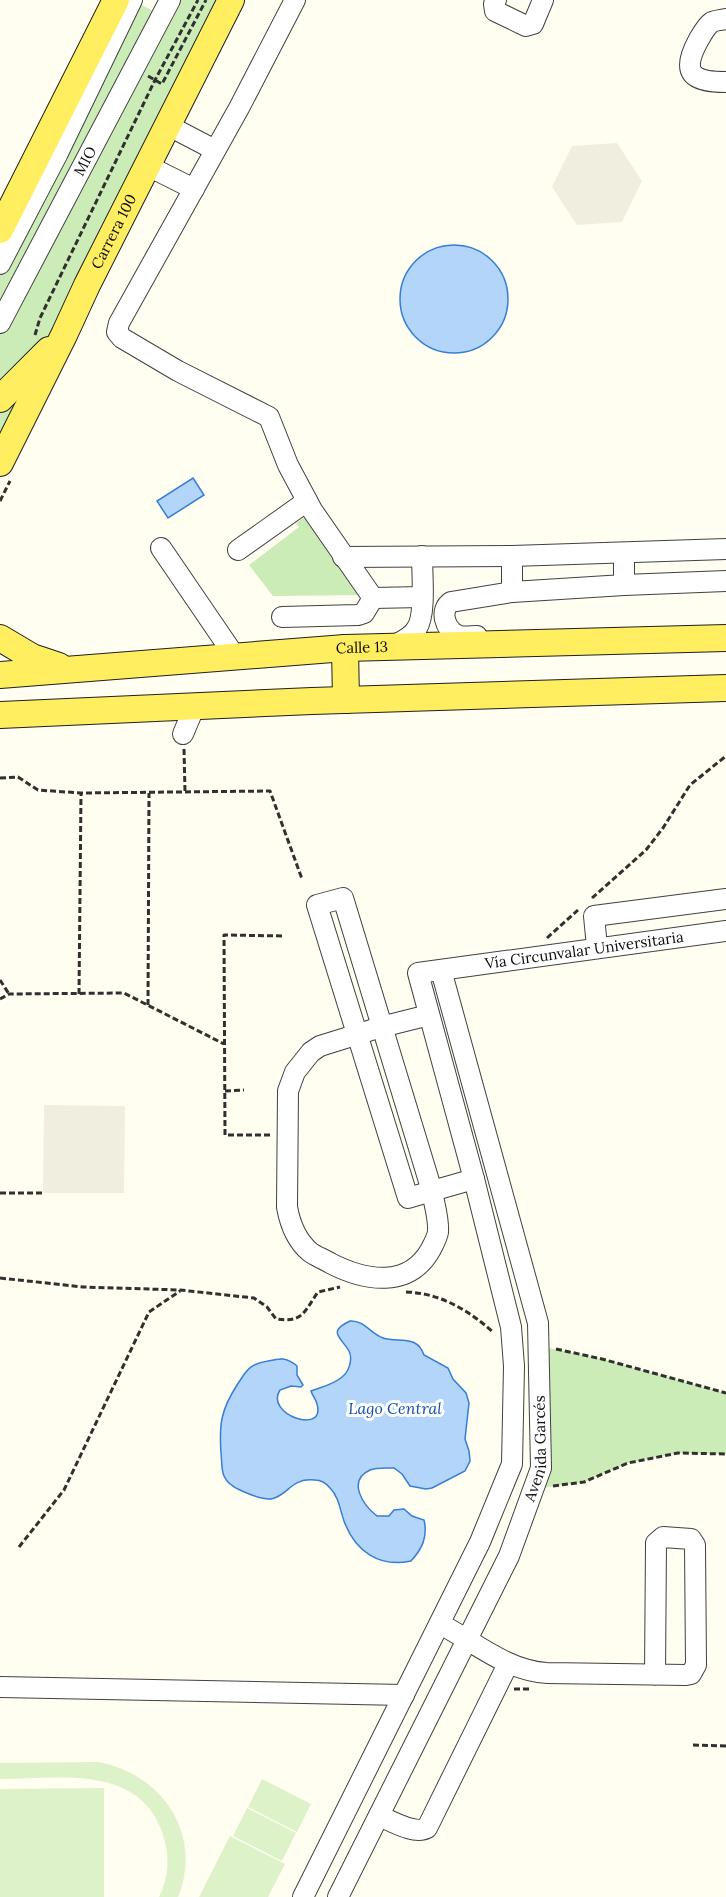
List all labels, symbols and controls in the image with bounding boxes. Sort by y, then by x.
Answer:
street label: MIO [69,143,100,179]
street label: Carrera 100 [87,191,140,272]
street label: Calle 13 [335,637,388,658]
street label: Vía Circunvalar Universitaria [483,927,685,973]
street label: Avenida Garcés [519,1395,550,1505]
water label: Lago Central [348,1398,442,1418]

